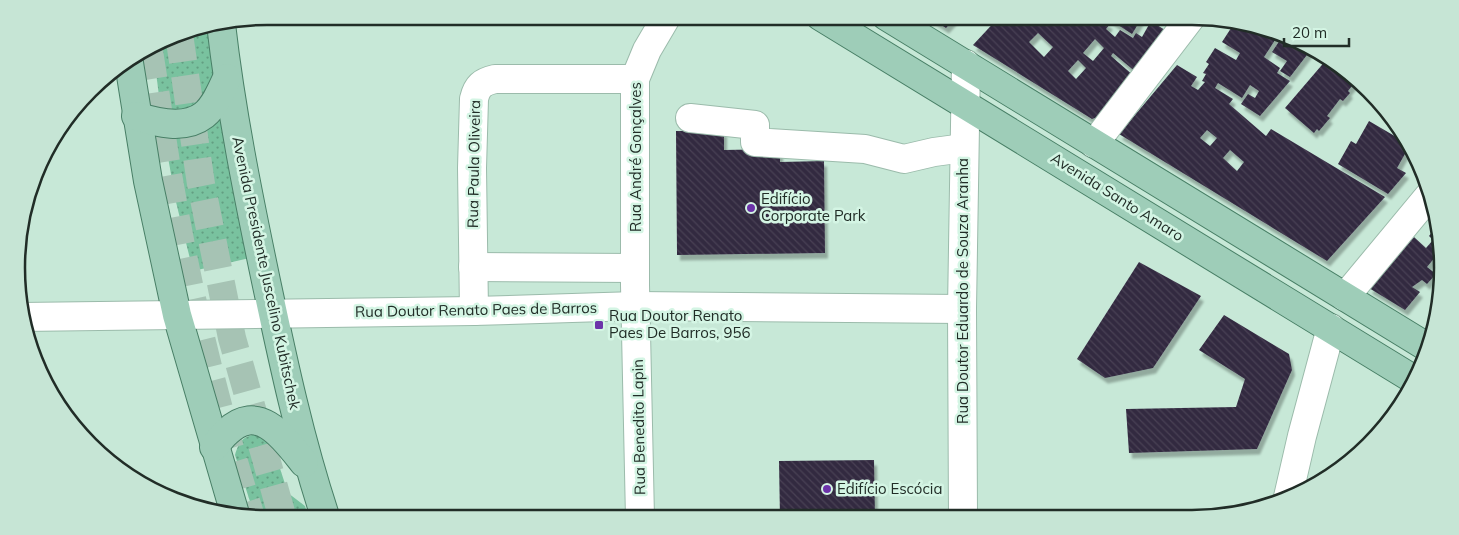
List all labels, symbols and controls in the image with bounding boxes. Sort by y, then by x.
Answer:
scale bar [1284,15,1349,47]
text: 20 m [1292,23,1327,42]
street label: Rua André Gonçalves [626,82,645,232]
street label: Rua Paula Oliveira [463,100,484,228]
street label: Avenida Presidente Juscelino Kubitschek [228,135,305,411]
street label: Avenida Santo Amaro [1047,148,1187,245]
street label: Rua Doutor Eduardo de Souza Aranha [953,158,972,424]
place label: Edifício Corporate Park [761,189,866,225]
marker: Edifício Corporate Park [745,202,757,214]
street label: Rua Doutor Renato Paes de Barros [355,298,597,321]
place label: Rua Doutor Renato Paes De Barros, 956 [609,306,750,342]
marker: Rua Doutor Renato Paes De Barros, 956 [593,319,605,331]
street label: Rua Benedito Lapin [628,359,649,495]
place label: Edifício Escócia [837,479,942,498]
marker: Edifício Escócia [821,483,833,495]

